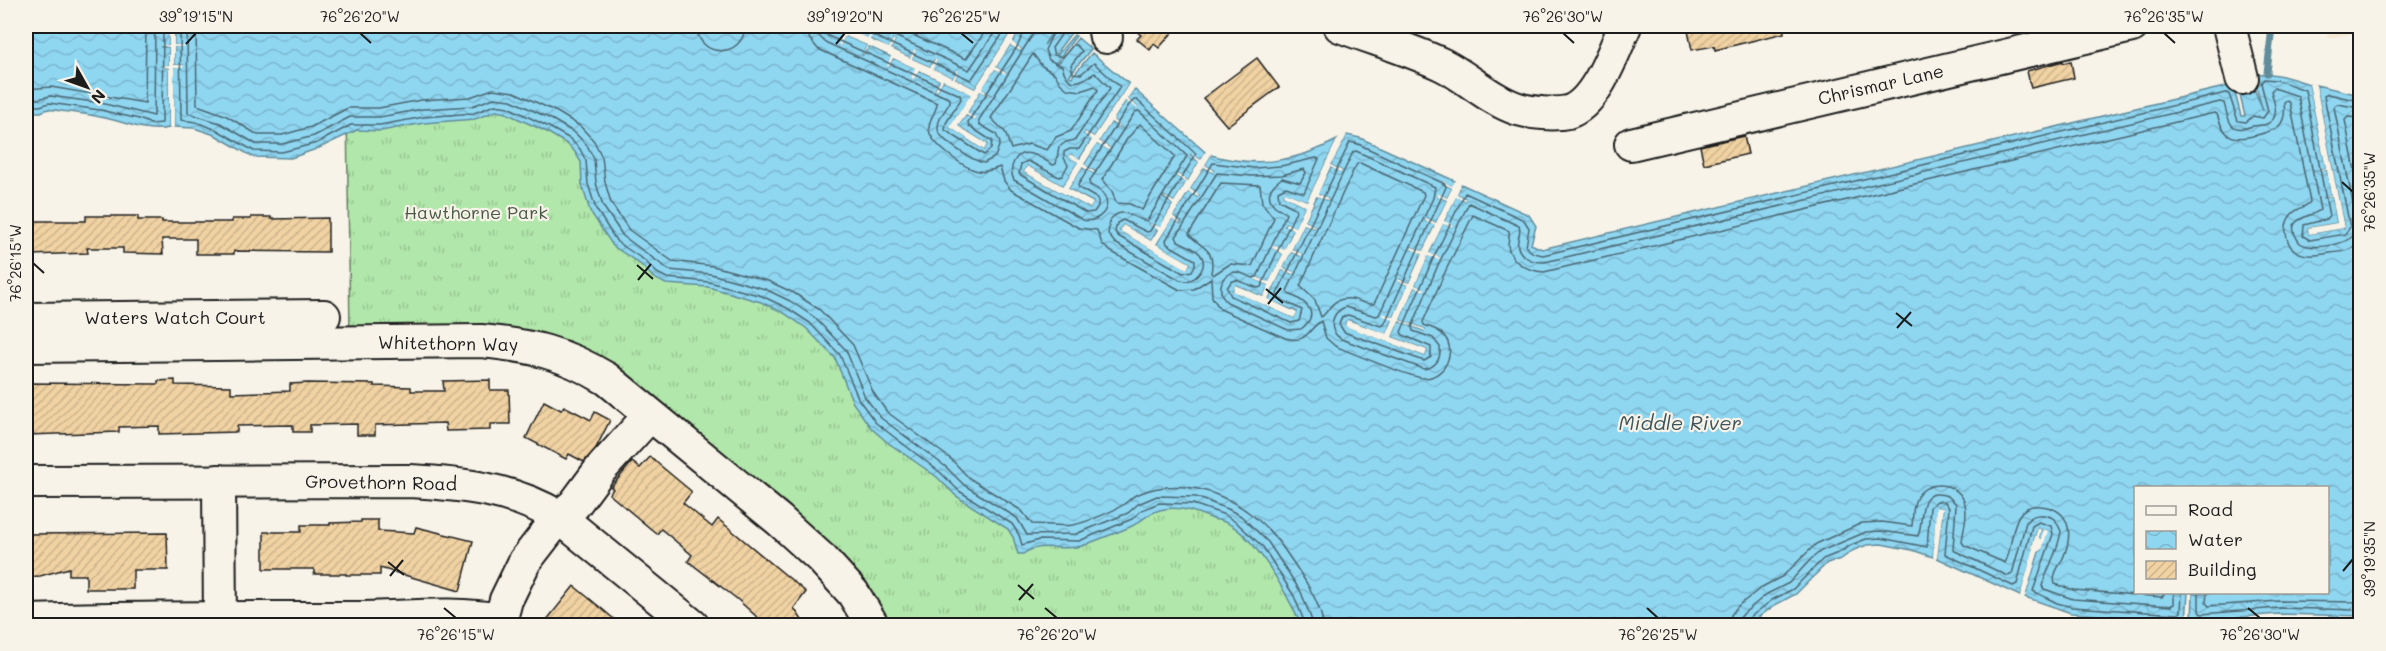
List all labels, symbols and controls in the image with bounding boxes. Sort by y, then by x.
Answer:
text: 39°19'15"N [159,6,233,26]
text: 76°26'20"W [320,6,400,26]
text: 39°19'20"N [807,6,883,26]
text: 76°26'25"W [921,6,1001,26]
text: 76°26'30"W [1523,6,1603,26]
text: 76°26'35"W [2124,6,2204,26]
north arrow [57,57,117,117]
street label: Chrismar Lane [1815,58,1946,110]
text: N [87,86,111,108]
text: 76°26'35"W [2359,152,2379,232]
park label: Hawthorne Park [404,200,548,224]
text: 76°26'15"W [5,224,25,302]
street label: Waters Watch Court [84,305,266,329]
street label: Whitethorn Way [378,330,518,356]
water label: Middle River [1618,409,1742,435]
street label: Grovethorn Road [305,469,457,495]
legend [2134,486,2329,594]
text: Road [2188,497,2233,521]
text: 39°19'35"N [2359,521,2379,597]
text: Water [2188,527,2243,551]
text: Building [2188,557,2256,581]
text: 76°26'15"W [417,624,495,644]
text: 76°26'20"W [1017,624,1097,644]
text: 76°26'25"W [1618,624,1698,644]
text: 76°26'30"W [2220,624,2300,644]

